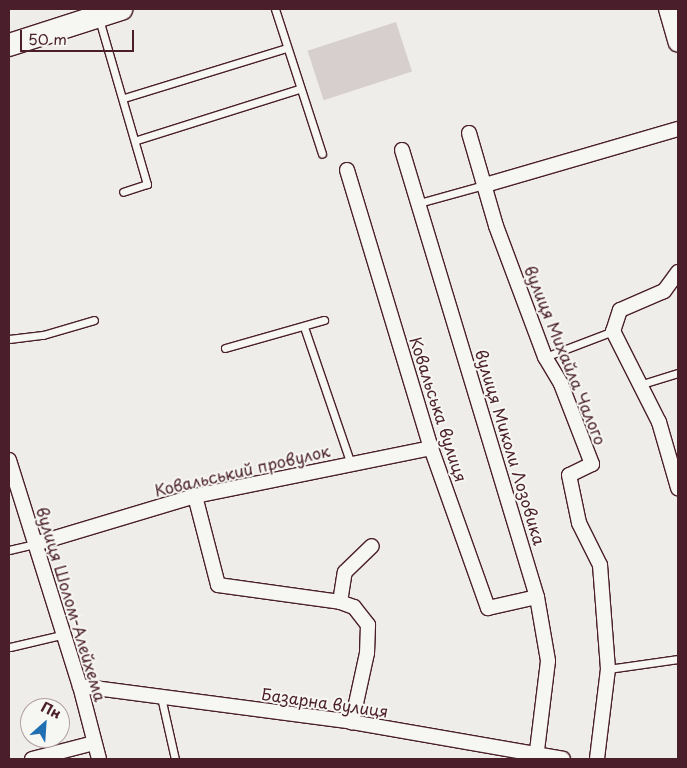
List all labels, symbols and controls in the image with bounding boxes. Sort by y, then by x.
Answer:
scale bar [22,20,136,52]
text: 50 m [28,27,67,50]
street label: вулиця Михайла Чалого [521,262,611,448]
street label: Ковальська вулиця [406,334,472,484]
street label: вулиця Миколи Лозовика [472,347,550,547]
street label: Ковальський провулок [152,440,332,500]
street label: вулиця Шолом-Алейхема [33,504,111,704]
street label: Базарна вулиця [260,684,390,720]
text: Пн [38,696,65,724]
north arrow [20,698,70,748]

